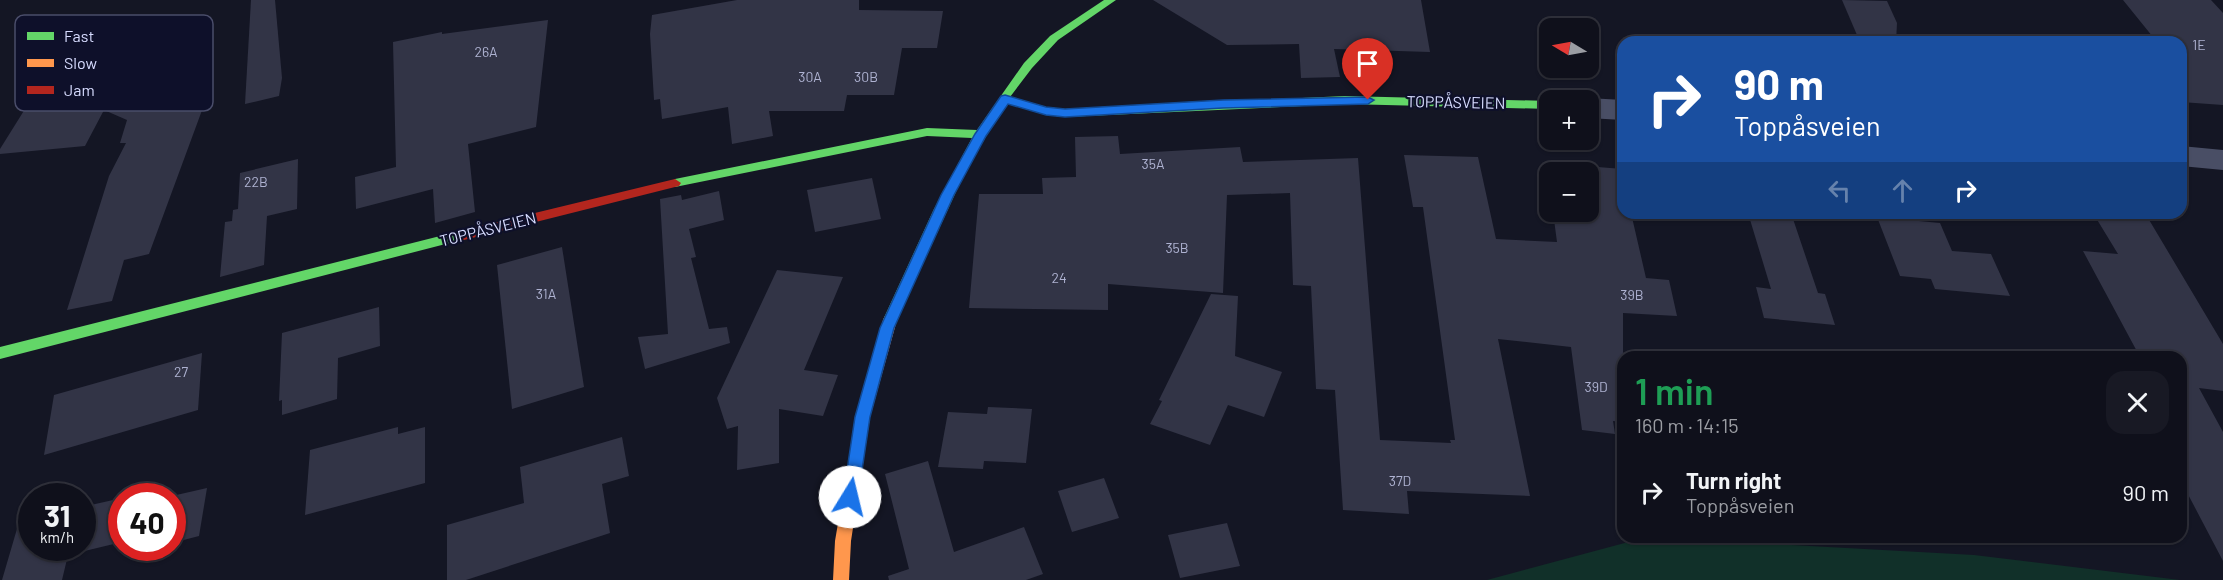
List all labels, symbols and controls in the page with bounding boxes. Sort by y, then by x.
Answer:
legend [15,15,213,111]
north arrow [1539,18,1599,78]
map controls [1539,18,1599,222]
text: Fast [64,26,94,45]
house number: 1E [2192,36,2206,53]
pin [1342,38,1393,100]
house number: 26A [474,43,498,60]
icon: arrive [1351,47,1384,80]
text: Slow [64,53,97,72]
text: 90 m [1734,58,1824,108]
icon: right [1635,60,1713,138]
house number: 30A [798,68,822,85]
house number: 30B [854,68,878,85]
text: Jam [64,80,95,99]
button: + [1539,90,1599,150]
street label: TOPPÅSVEIEN [1406,91,1506,112]
text: Toppåsveien [1734,109,1881,141]
house number: 35A [1142,155,1165,172]
button: − [1539,162,1599,222]
house number: 22B [244,173,268,190]
icon: left [1823,174,1856,207]
icon: ahead [1886,174,1919,207]
icon: right [1949,174,1982,207]
street label: TOPPÅSVEIEN [438,207,538,250]
house number: 35B [1165,239,1189,256]
house number: 24 [1051,269,1067,286]
house number: 31A [536,285,557,302]
house number: 39B [1620,286,1644,303]
house number: 27 [174,363,188,380]
text: 1 min [1635,369,1714,412]
button: close [2106,371,2169,434]
house number: 39D [1584,378,1608,395]
text: 160 m · 14:15 [1635,413,1738,437]
position arrow [818,465,882,529]
text: Turn right [1686,467,1781,493]
house number: 37D [1389,472,1411,489]
icon: right [1635,476,1668,509]
text: 90 m [2123,479,2169,505]
speed limit sign: 40 [108,483,186,561]
text: Toppåsveien [1686,493,1795,517]
text: 31 [44,497,70,533]
text: km/h [40,528,74,546]

